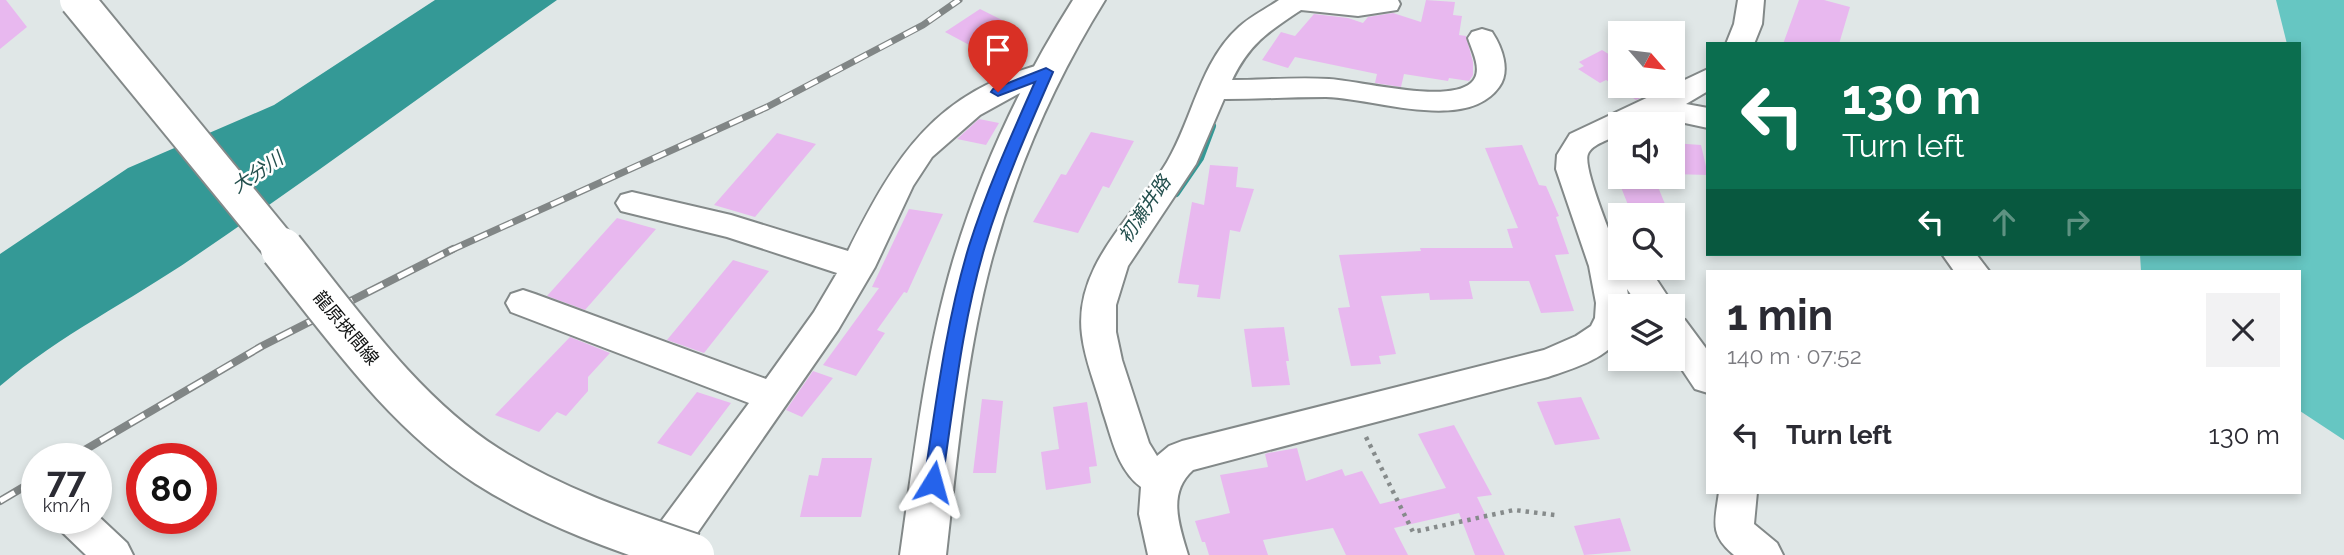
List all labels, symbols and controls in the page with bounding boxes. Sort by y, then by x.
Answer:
pin [968,20,1028,92]
north arrow [1608,21,1685,98]
map controls [1608,21,1685,371]
icon: arrive [979,31,1017,69]
text: 130 m [1842,68,1981,125]
icon: left [1727,70,1818,161]
button: sound [1608,112,1685,189]
text: Turn left [1842,127,1964,164]
water label: 大分川 [227,146,288,197]
water label: 初瀬井路 [1114,170,1175,247]
button: search [1608,203,1685,280]
icon: left [1912,203,1950,241]
icon: ahead [1985,203,2023,241]
icon: right [2058,203,2096,241]
street label: 龍原挾間線 [309,286,383,369]
text: 1 min [1727,291,1833,340]
button: close [2206,293,2280,367]
button: layers [1608,294,1685,371]
text: 140 m · 07:52 [1727,342,1862,369]
icon: left [1727,416,1765,454]
text: Turn left [1786,420,1892,450]
text: 130 m [2209,420,2280,450]
speed limit sign: 80 [126,443,217,534]
position arrow [896,445,970,519]
text: 77 [47,459,86,500]
text: km/h [43,495,90,516]

